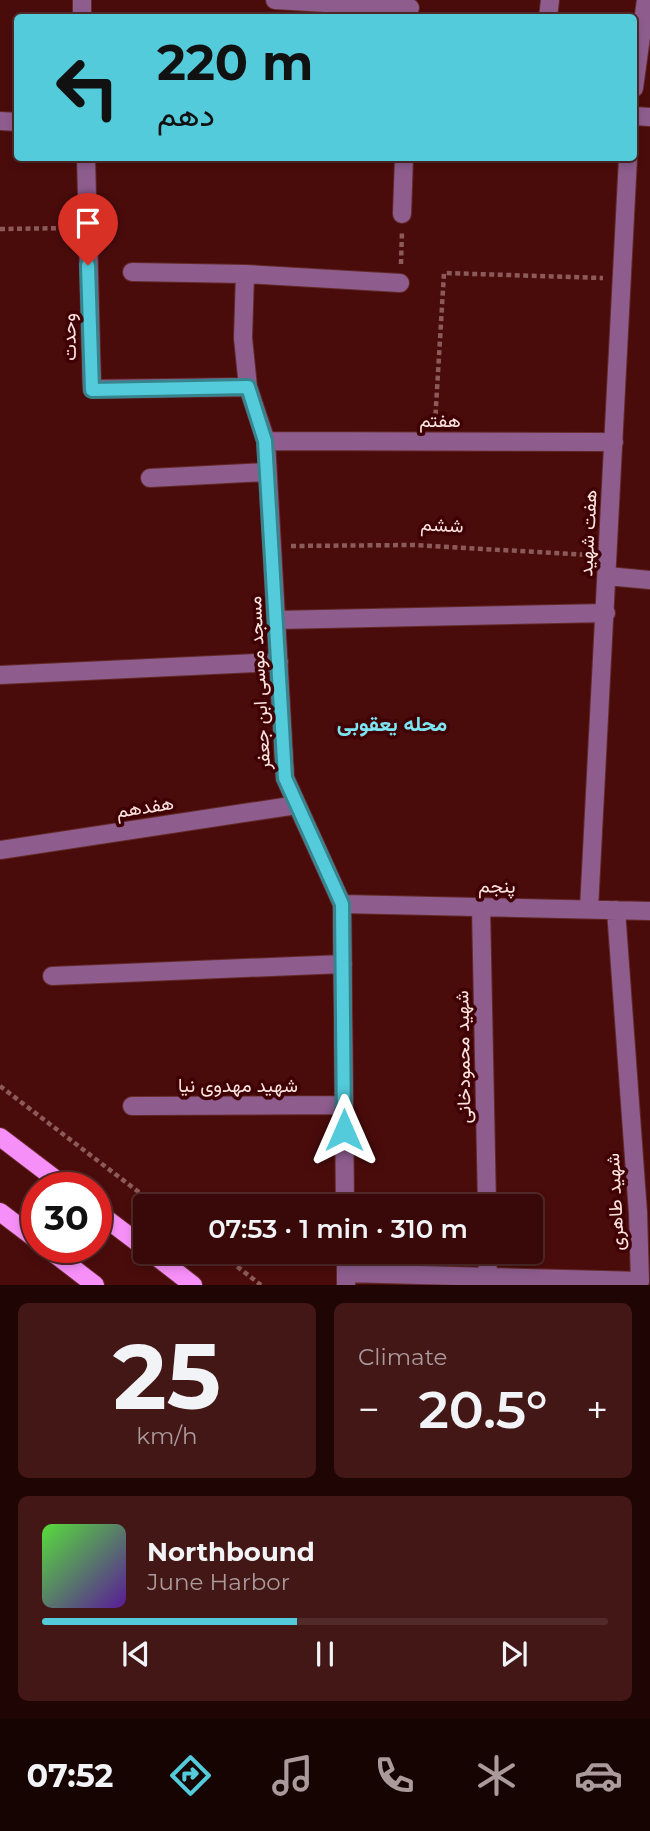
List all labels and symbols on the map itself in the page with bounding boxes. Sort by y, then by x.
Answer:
pin [58,193,118,265]
street label: وحدت [57,313,81,361]
street label: هفتم [419,409,461,433]
street label: هفت شهید [574,489,602,577]
street label: ششم [420,512,464,539]
street label: مسجد موسی ابن جعفر [243,595,275,772]
district label: محله یعقوبی [337,711,447,737]
street label: هفدهم [115,791,176,824]
street label: پنجم [478,874,516,900]
street label: شهید محمودخانی [450,990,476,1124]
street label: شهید مهدوی نیا [178,1074,298,1097]
position arrow [307,1093,381,1167]
street label: شهید طاهری [601,1153,629,1251]
speed limit sign: 30 [21,1172,112,1263]

